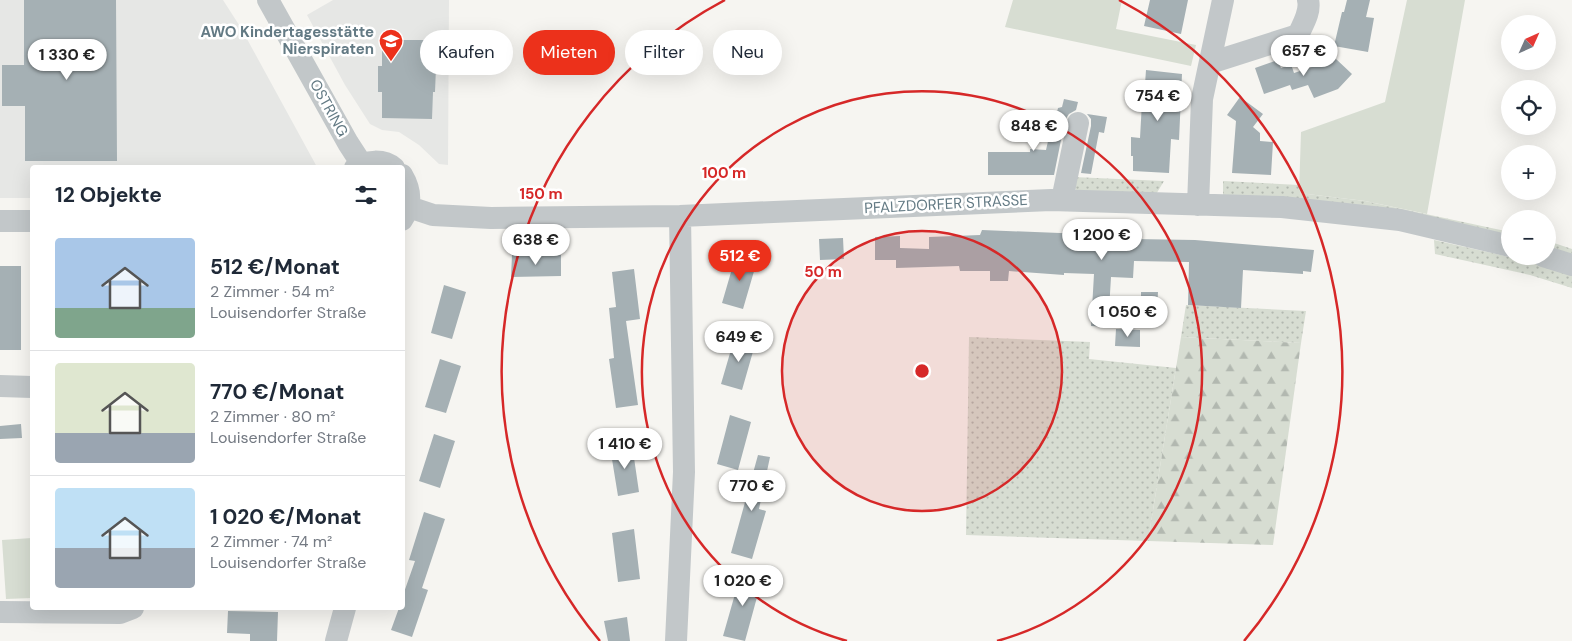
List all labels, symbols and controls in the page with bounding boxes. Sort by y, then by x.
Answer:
north arrow [1501,15,1556,70]
map controls [1501,15,1556,265]
place label: AWO Kindertagesstätte Nierspiraten [200,22,374,59]
school or university icon: AWO Kindertagesstätte Nierspiraten [378,28,404,62]
chip: Kaufen [420,30,513,75]
chip: Mieten [523,30,615,75]
chip: Filter [625,30,703,75]
chip: Neu [713,30,782,75]
pin: 657 € [1269,34,1339,77]
pin: 1 330 € [21,38,113,81]
text: 657 € [1282,40,1326,61]
text: 1 330 € [39,44,95,65]
street label: OSTRING [305,76,353,140]
pin: 754 € [1123,80,1193,122]
button: locate [1501,80,1556,135]
text: 754 € [1136,85,1180,106]
pin: 848 € [999,110,1069,152]
text: 848 € [1010,115,1058,136]
button: + [1501,145,1556,200]
text: 100 m [702,163,746,183]
text: 12 Objekte [55,181,162,209]
icon: filters [352,181,380,209]
text: 150 m [520,184,563,204]
street label: PFALZDORFER STRASSE [864,190,1028,218]
button: − [1501,210,1556,265]
pin: 1 200 € [1056,218,1148,261]
pin: 638 € [501,224,571,266]
text: 1 200 € [1073,224,1131,245]
text: 638 € [513,229,559,250]
pin: 512 € [705,240,775,282]
text: 512 € [719,245,761,266]
text: 512 €/Monat [210,253,340,281]
icon: home [95,258,155,318]
text: 50 m [804,262,842,282]
text: 2 Zimmer · 54 m² [210,281,334,302]
pin: 1 050 € [1082,296,1174,338]
text: 1 050 € [1099,301,1157,322]
text: Louisendorfer Straße [210,302,366,323]
pin: 649 € [704,320,774,363]
text: 649 € [715,326,763,347]
centre of rings [913,362,931,380]
text: 770 €/Monat [210,378,344,406]
icon: home [95,383,155,443]
text: 2 Zimmer · 80 m² [210,406,336,427]
text: Louisendorfer Straße [210,427,366,448]
pin: 1 410 € [579,428,671,470]
text: 1 410 € [598,433,652,454]
pin: 770 € [717,470,787,512]
text: 770 € [730,475,774,496]
text: 1 020 €/Monat [210,503,361,531]
icon: home [95,508,155,568]
text: 2 Zimmer · 74 m² [210,531,332,552]
text: Louisendorfer Straße [210,552,366,573]
pin: 1 020 € [697,564,789,607]
text: 1 020 € [714,570,772,591]

